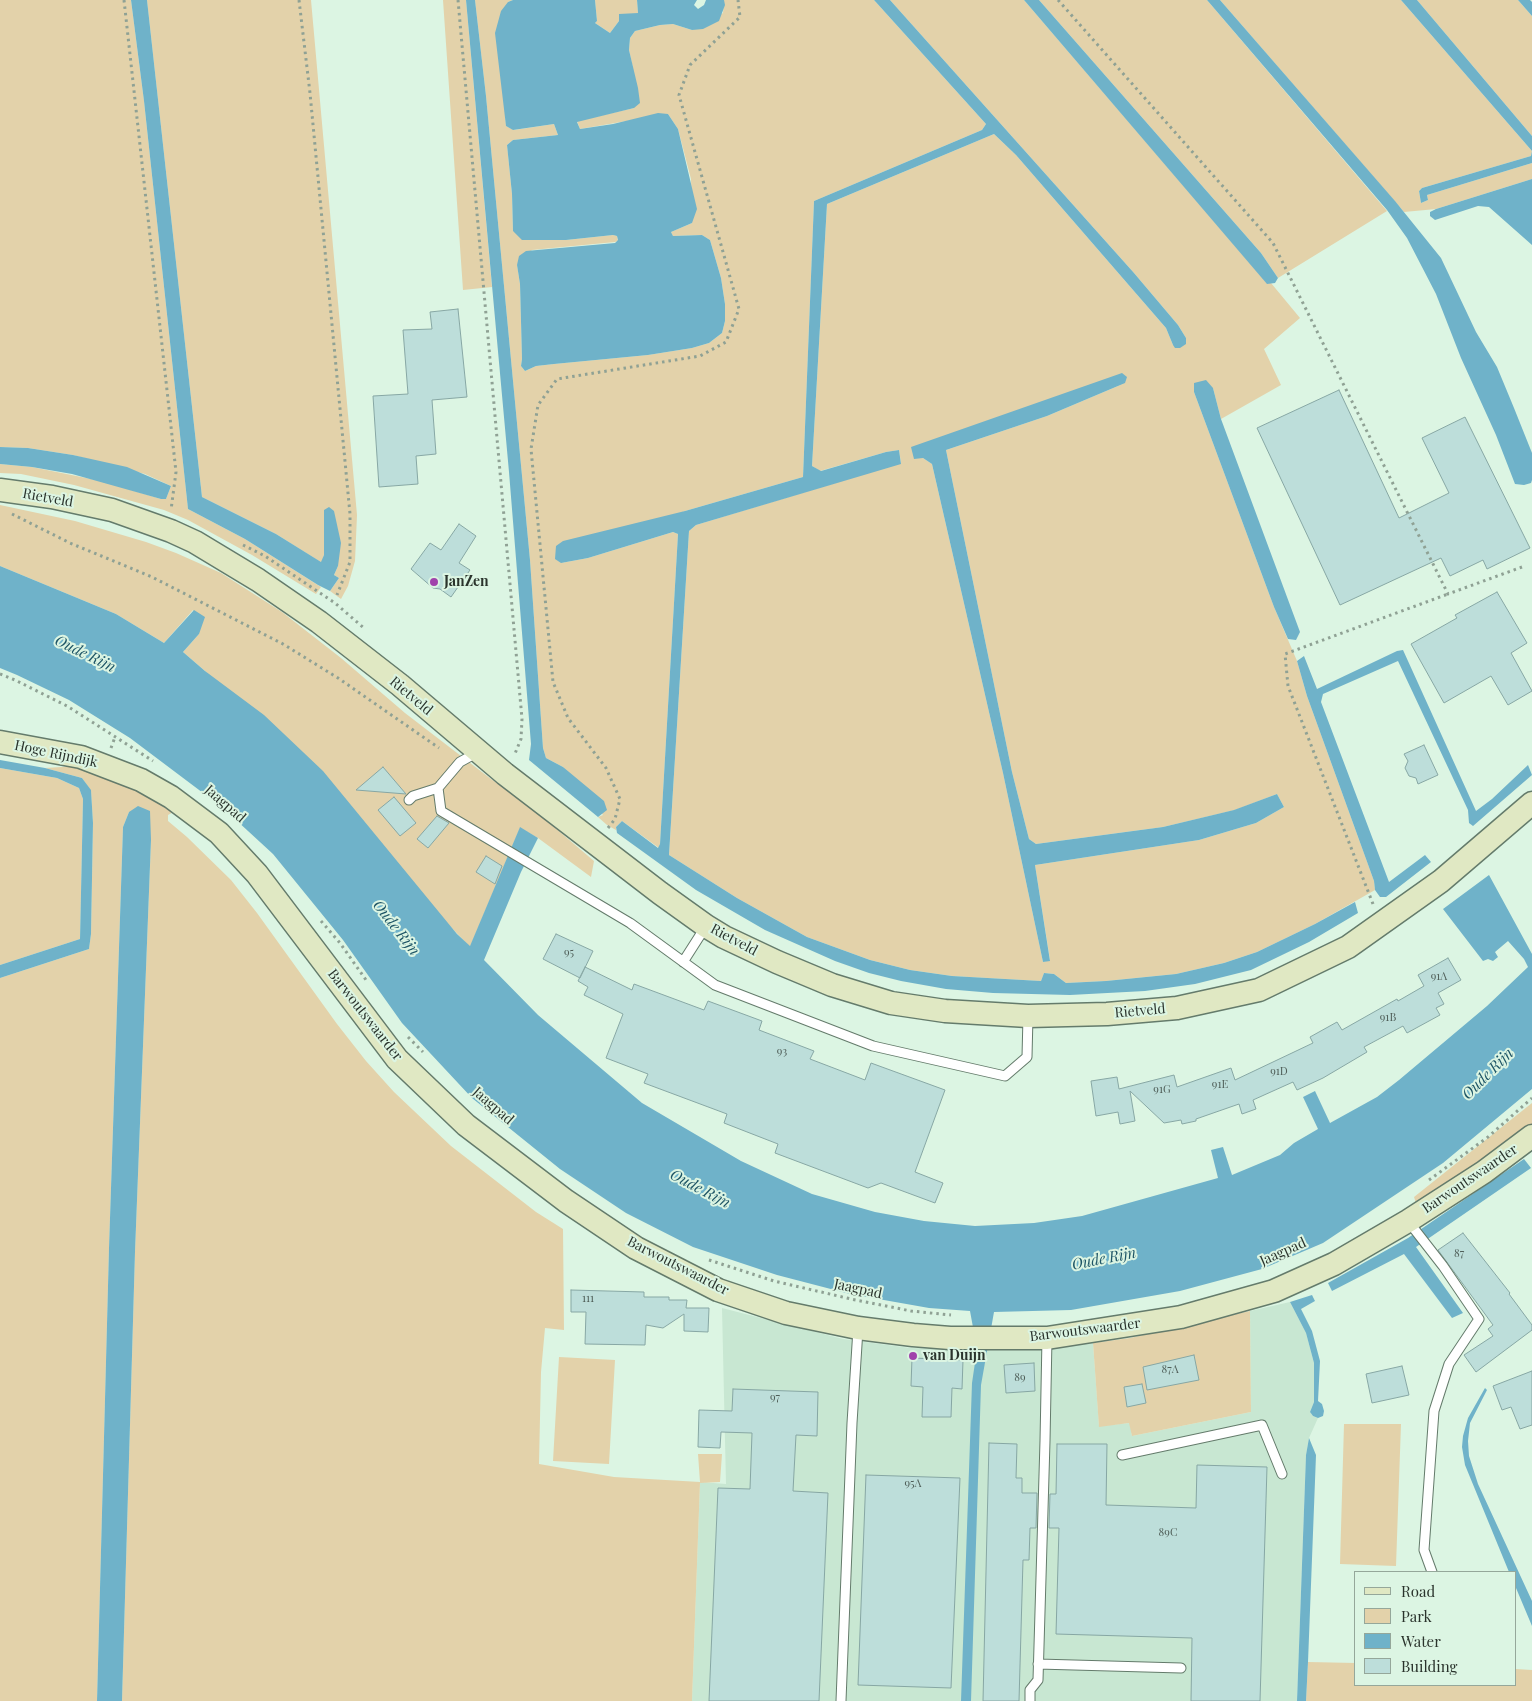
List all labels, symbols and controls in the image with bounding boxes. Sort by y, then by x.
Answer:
street label: Rietveld [21,485,75,511]
place label: JanZen [444,574,489,590]
marker: JanZen [428,576,440,588]
water label: Oude Rijn [52,632,118,676]
street label: Rietveld [386,673,436,719]
street label: Hoge Rijndijk [13,737,99,771]
street label: Jaagpad [201,782,249,826]
water label: Oude Rijn [369,897,423,959]
street label: Rietveld [708,921,760,959]
house number: 95 [564,946,574,960]
street label: Barwoutswaarder [324,966,406,1064]
house number: 91A [1431,970,1447,984]
street label: Rietveld [1114,1000,1166,1022]
house number: 91B [1380,1011,1396,1025]
house number: 93 [777,1045,787,1059]
water label: Oude Rijn [1459,1045,1517,1103]
house number: 91D [1270,1065,1288,1079]
house number: 91E [1212,1078,1228,1092]
house number: 91G [1153,1083,1171,1097]
street label: Jaagpad [469,1084,517,1128]
street label: Barwoutswaarder [1419,1141,1521,1217]
water label: Oude Rijn [667,1166,733,1212]
street label: Barwoutswaarder [624,1233,732,1299]
street label: Jaagpad [1257,1234,1309,1270]
water label: Oude Rijn [1070,1244,1138,1274]
house number: 87 [1454,1247,1464,1261]
street label: Jaagpad [832,1276,884,1302]
house number: 111 [582,1292,594,1306]
street label: Barwoutswaarder [1029,1315,1141,1345]
place label: van Duijn [923,1348,986,1364]
marker: van Duijn [907,1350,919,1362]
house number: 87A [1161,1363,1179,1377]
house number: 89 [1014,1371,1026,1385]
house number: 97 [770,1391,780,1405]
house number: 95A [904,1477,922,1491]
house number: 89C [1159,1526,1177,1540]
legend [1354,1571,1517,1686]
text: Road [1401,1581,1435,1601]
text: Park [1401,1606,1432,1626]
text: Water [1401,1631,1441,1651]
text: Building [1401,1656,1457,1676]

